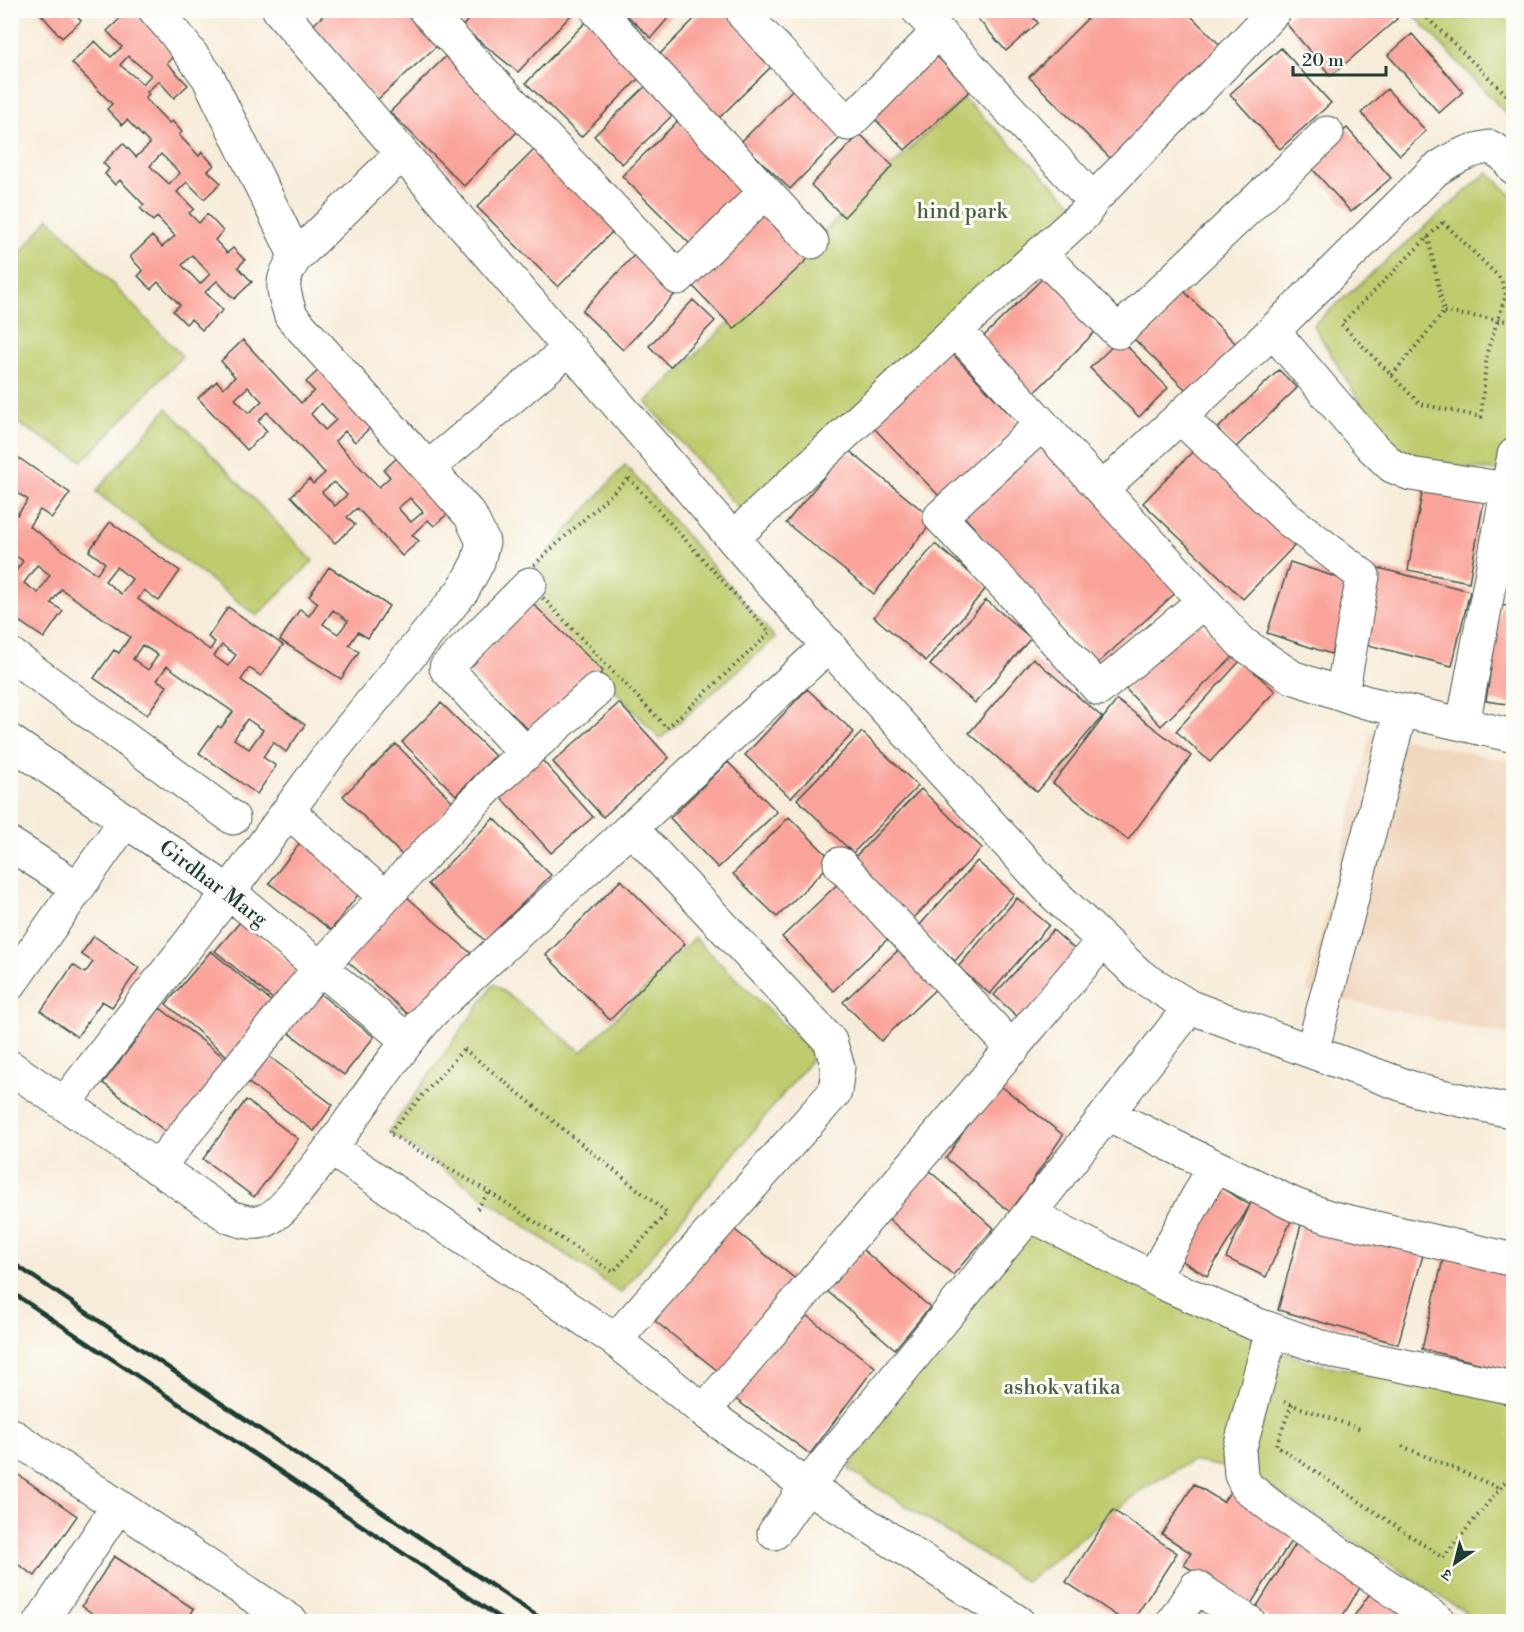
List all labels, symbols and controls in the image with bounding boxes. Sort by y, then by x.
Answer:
scale bar [1293,39,1386,77]
text: 20 m [1302,49,1344,72]
park label: hind park [917,199,1008,225]
street label: Girdhar Marg [154,835,272,933]
park label: ashok vatika [1003,1375,1121,1401]
north arrow [1425,1533,1485,1593]
text: उ [1436,1563,1457,1586]

